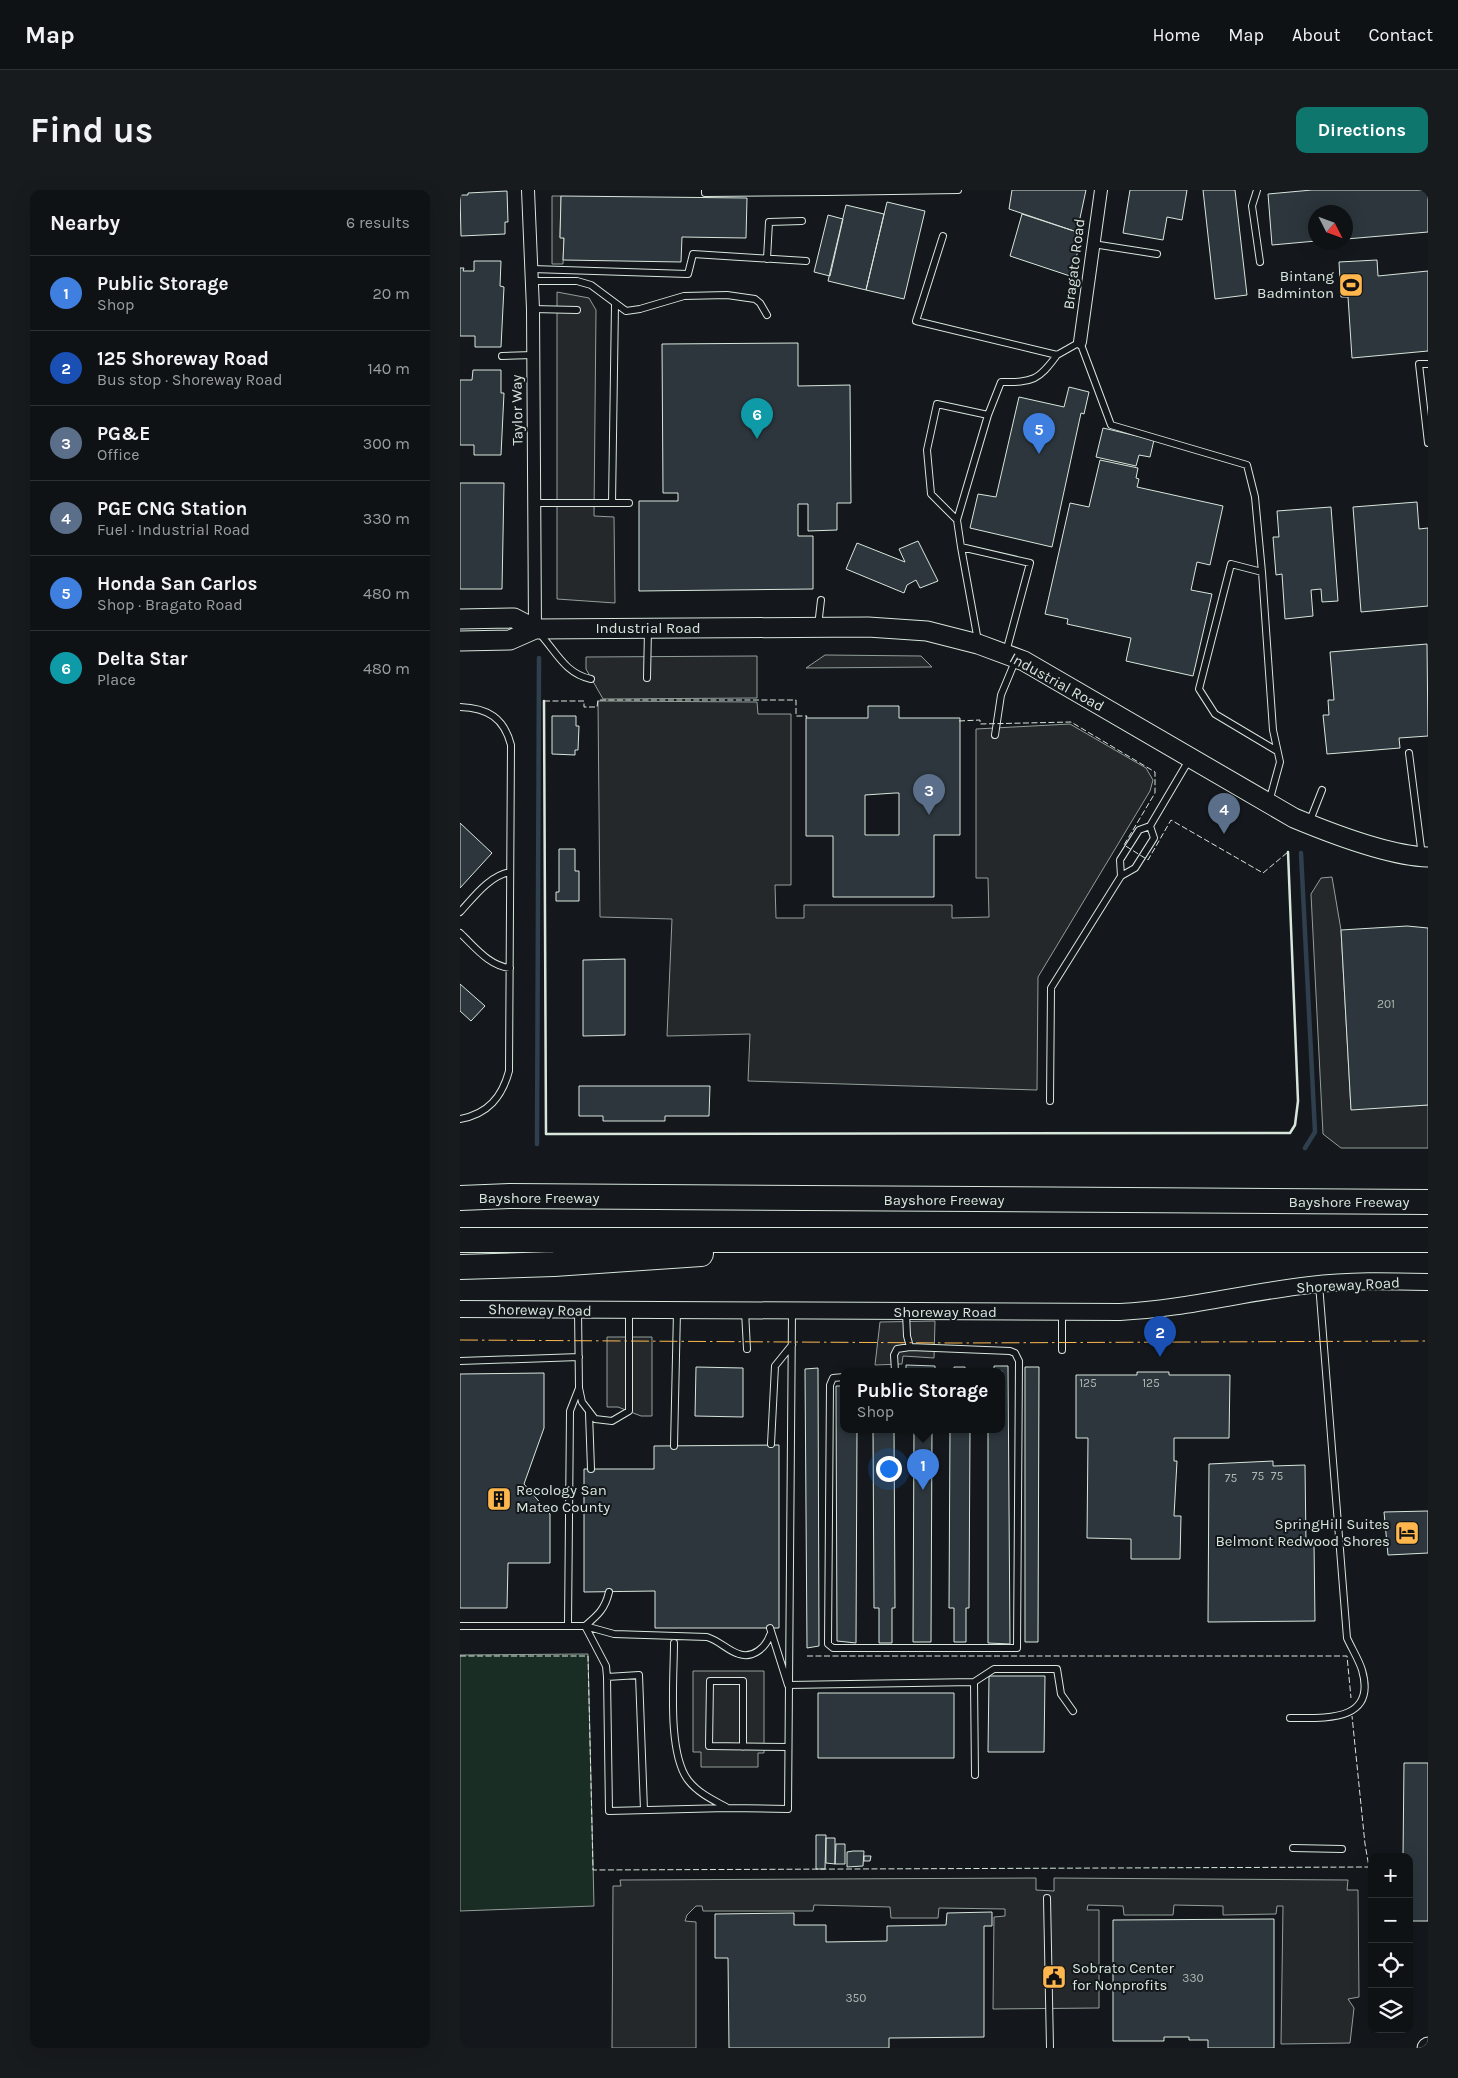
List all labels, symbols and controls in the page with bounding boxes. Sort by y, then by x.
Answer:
text: Map [25,21,75,49]
text: Home [1152,24,1200,46]
text: Map [1228,24,1264,46]
text: About [1292,24,1341,46]
text: Contact [1369,24,1433,46]
button: Directions [1296,107,1428,153]
text: Find us [30,110,153,151]
north arrow [1308,205,1353,250]
text: Nearby [50,211,120,235]
text: 6 results [346,213,410,232]
street label: Bragato Road [1059,217,1089,311]
place label: Bintang Badminton [1257,267,1335,302]
sports icon: Bintang Badminton [1338,272,1364,298]
text: Public Storage [97,273,229,295]
text: 1 [63,284,69,303]
text: 20 m [372,284,410,303]
text: Shop [97,295,134,314]
text: 125 Shoreway Road [97,348,269,370]
text: 2 [61,359,71,378]
text: 140 m [368,359,410,378]
text: Bus stop · Shoreway Road [97,370,282,389]
street label: Taylor Way [507,374,527,446]
pin: 6 [741,398,773,439]
pin: 5 [1023,413,1055,454]
text: PG&E [97,423,150,445]
text: 3 [61,434,71,453]
text: 300 m [363,434,410,453]
text: Office [97,445,140,464]
text: PGE CNG Station [97,498,247,520]
text: 4 [61,509,71,528]
text: 330 m [363,509,410,528]
text: Fuel · Industrial Road [97,520,250,539]
text: Honda San Carlos [97,573,258,595]
text: 5 [61,584,71,603]
text: 480 m [363,584,410,603]
text: Shop · Bragato Road [97,595,243,614]
street label: Industrial Road [595,619,701,637]
text: Delta Star [97,648,188,670]
street label: Industrial Road [1007,649,1107,715]
text: 6 [61,659,71,678]
text: 480 m [363,659,410,678]
text: Place [97,670,136,689]
pin: 3 [913,774,945,815]
pin: 4 [1208,793,1240,834]
house number: 201 [1377,997,1395,1011]
street label: Bayshore Freeway [478,1189,600,1207]
street label: Bayshore Freeway [883,1191,1005,1209]
street label: Bayshore Freeway [1288,1193,1410,1211]
street label: Shoreway Road [1296,1273,1400,1297]
street label: Shoreway Road [488,1300,592,1320]
street label: Shoreway Road [893,1303,997,1321]
pin: 2 [1144,1316,1176,1357]
popup [840,1368,1005,1433]
house number: 125 [1079,1376,1097,1390]
house number: 125 [1142,1376,1160,1390]
text: Public Storage [857,1380,988,1402]
text: Shop [857,1402,894,1421]
pin: 1 [907,1449,939,1490]
your location [876,1456,902,1482]
house number: 75 [1252,1469,1264,1483]
house number: 75 [1271,1469,1283,1483]
house number: 75 [1225,1471,1237,1485]
place label: Recology San Mateo County [516,1481,610,1516]
building icon: Recology San Mateo County [486,1486,512,1512]
place label: SpringHill Suites Belmont Redwood Shores [1215,1515,1390,1550]
hotel icon: SpringHill Suites Belmont Redwood Shores [1394,1520,1420,1546]
map controls [1368,1853,1413,2033]
button: + [1368,1853,1413,1898]
button: − [1368,1898,1413,1943]
button: locate [1368,1943,1413,1988]
place label: Sobrato Center for Nonprofits [1072,1959,1175,1994]
public building icon: Sobrato Center for Nonprofits [1041,1964,1067,1990]
house number: 330 [1182,1971,1204,1985]
button: layers [1368,1988,1413,2033]
house number: 350 [846,1991,866,2005]

